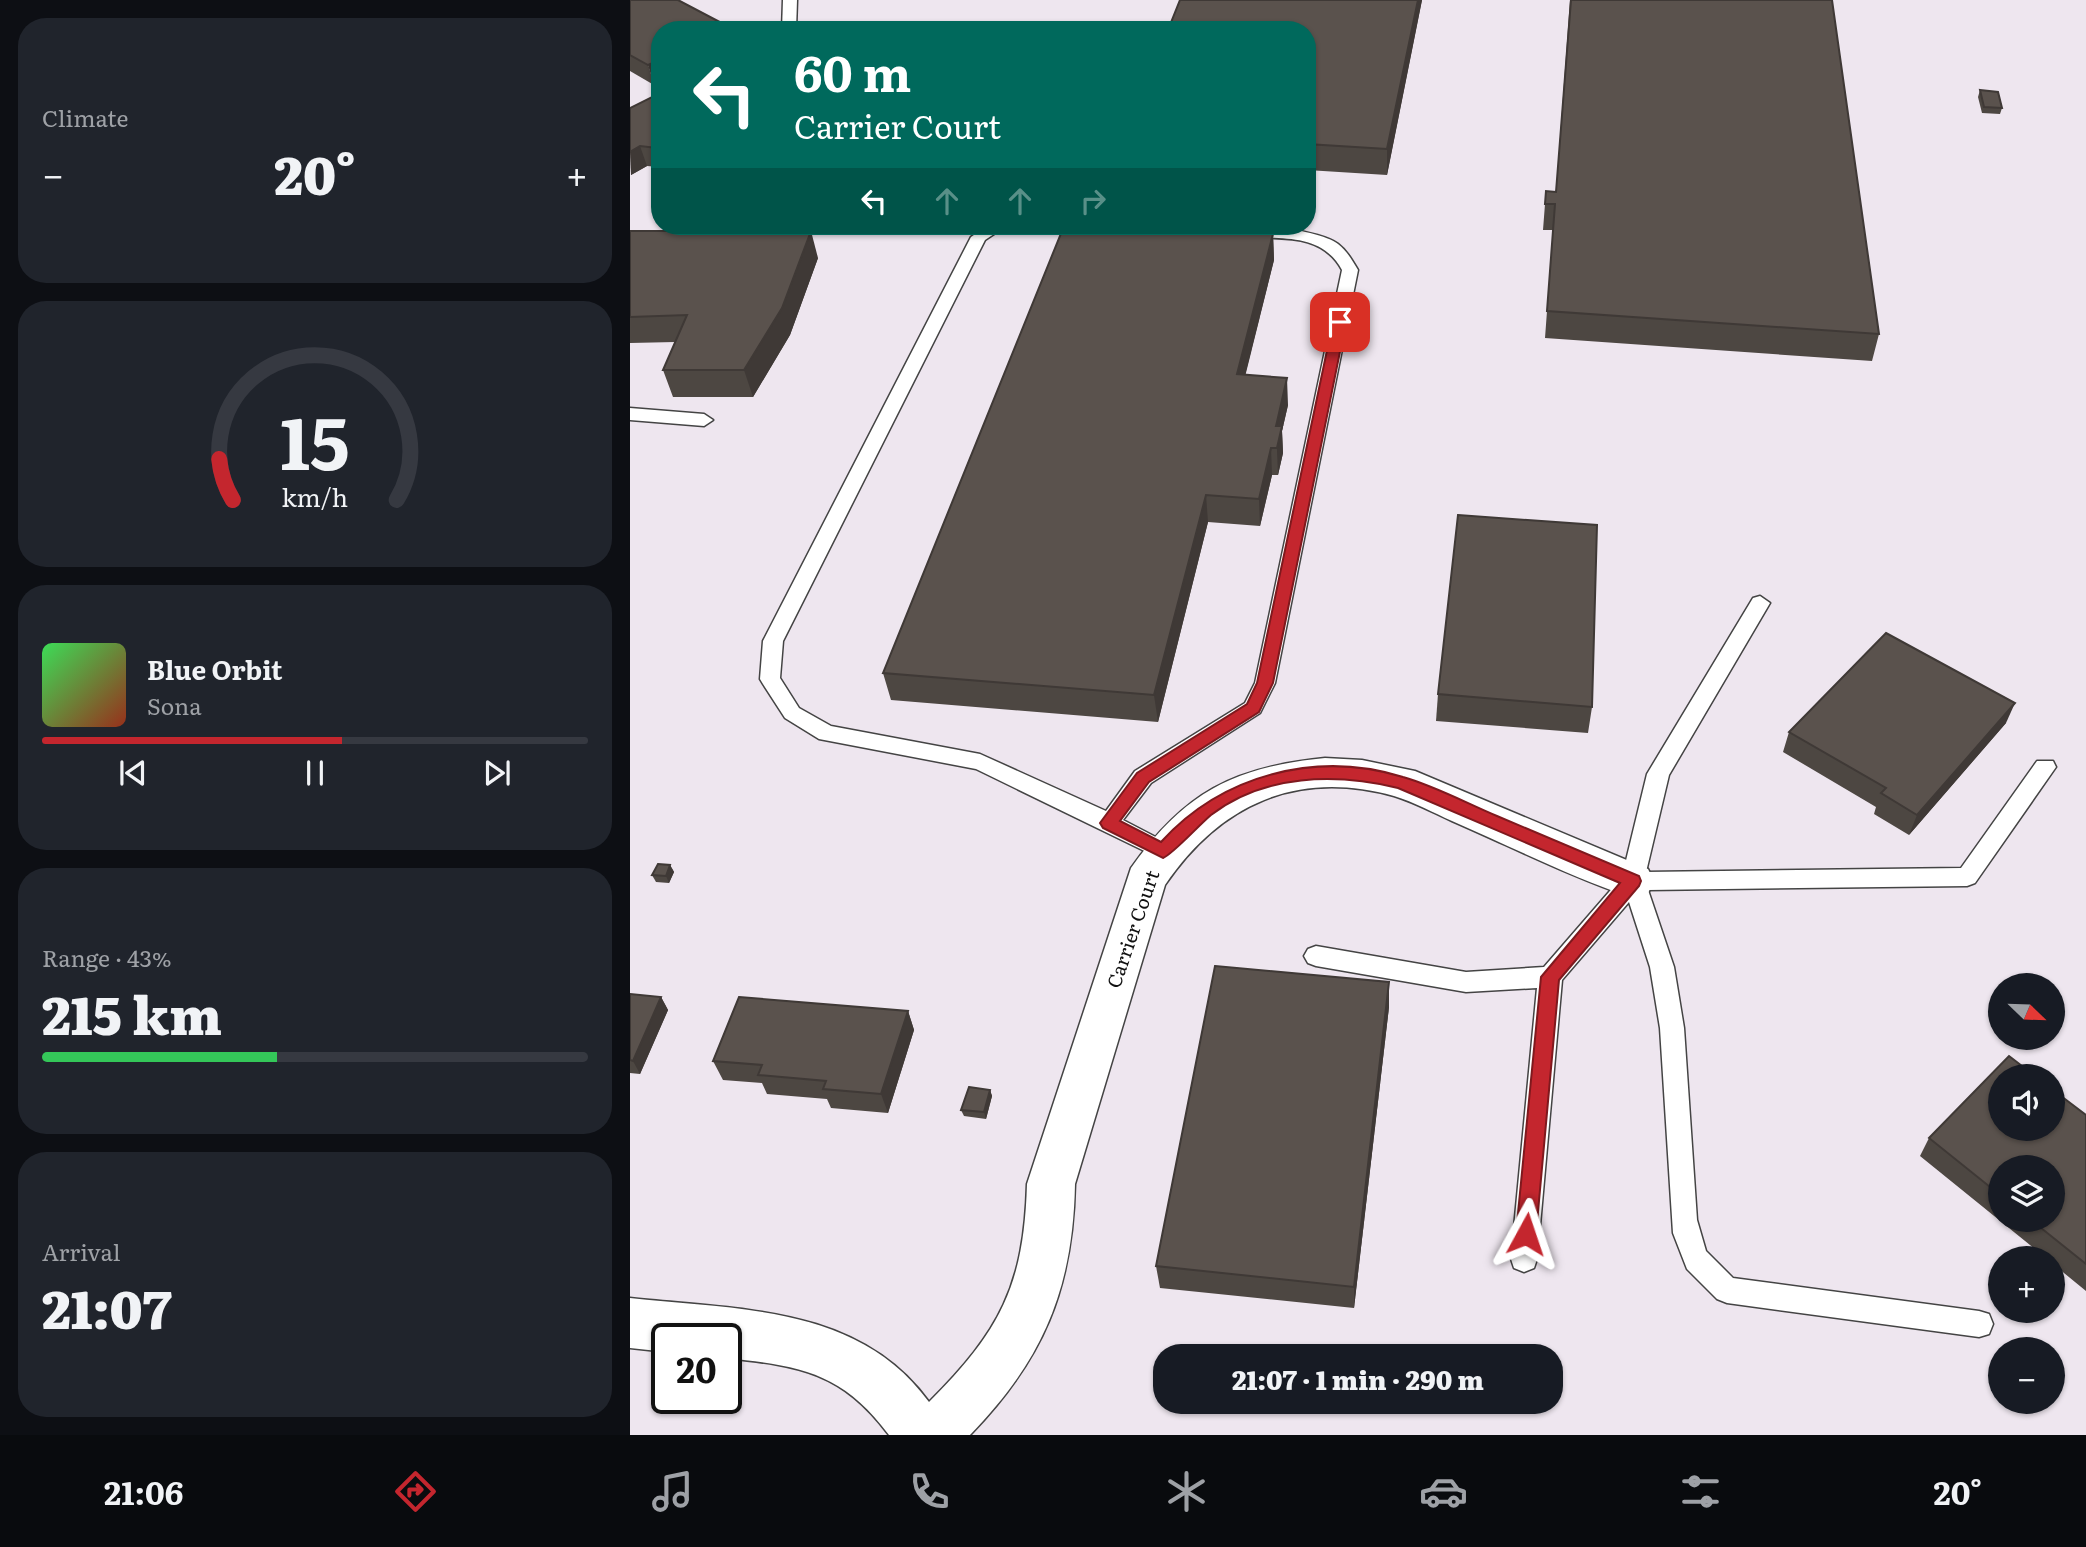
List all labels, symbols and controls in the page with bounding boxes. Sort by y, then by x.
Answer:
text: 60 m [794,34,911,107]
icon: left [679,49,770,140]
text: Climate [42,100,128,134]
text: Carrier Court [794,101,1001,149]
text: 20° [274,134,356,211]
text: − [42,144,64,201]
text: + [566,144,588,201]
icon: left [855,182,893,220]
icon: ahead [928,182,966,220]
icon: ahead [1001,182,1039,220]
icon: right [1074,182,1112,220]
pin [1310,292,1370,352]
icon: arrive [1321,303,1359,341]
text: 15 [280,385,350,493]
text: km/h [282,478,348,515]
text: Blue Orbit [147,649,282,688]
text: Sona [147,688,202,722]
icon: previous [114,754,152,792]
icon: pause [296,754,334,792]
icon: next [478,754,516,792]
street label: Carrier Court [1099,866,1165,991]
text: Range · 43% [42,940,172,974]
north arrow [1988,973,2065,1050]
map controls [1988,973,2065,1414]
text: 215 km [42,974,222,1051]
button: sound [1988,1064,2065,1141]
button: layers [1988,1155,2065,1232]
position arrow [1489,1197,1563,1271]
text: Arrival [42,1234,121,1268]
button: + [1988,1246,2065,1323]
text: 21:07 [42,1268,172,1345]
speed limit sign: 20 [651,1323,742,1414]
button: − [1988,1337,2065,1414]
text: 21:07 · 1 min · 290 m [1232,1359,1484,1398]
text: 21:06 [104,1467,183,1515]
icon: directions [391,1467,440,1516]
icon: music [648,1467,697,1516]
icon: phone [905,1467,954,1516]
icon: climate [1162,1467,1211,1516]
icon: car [1419,1467,1468,1516]
icon: filters [1676,1467,1725,1516]
text: 20° [1933,1467,1982,1515]

